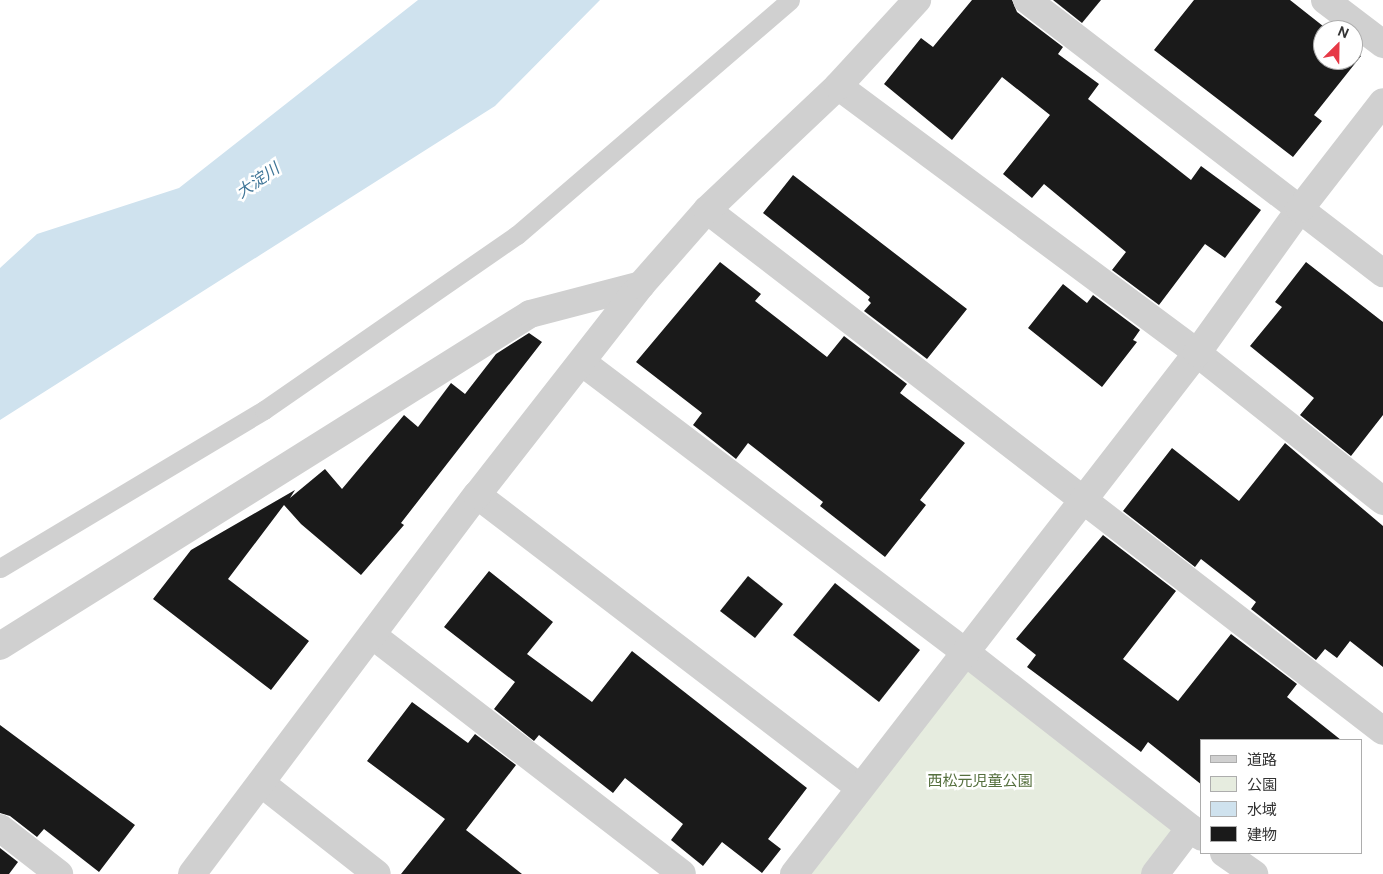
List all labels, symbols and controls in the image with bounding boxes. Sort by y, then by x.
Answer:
north arrow [1313,20,1363,70]
text: N [1335,22,1352,42]
water label: 大淀川 [233,159,283,203]
legend [1200,739,1363,854]
text: 道路 [1247,750,1277,770]
park label: 西松元児童公園 [928,773,1032,791]
text: 公園 [1247,775,1277,795]
text: 水域 [1247,800,1277,820]
text: 建物 [1247,825,1277,845]

